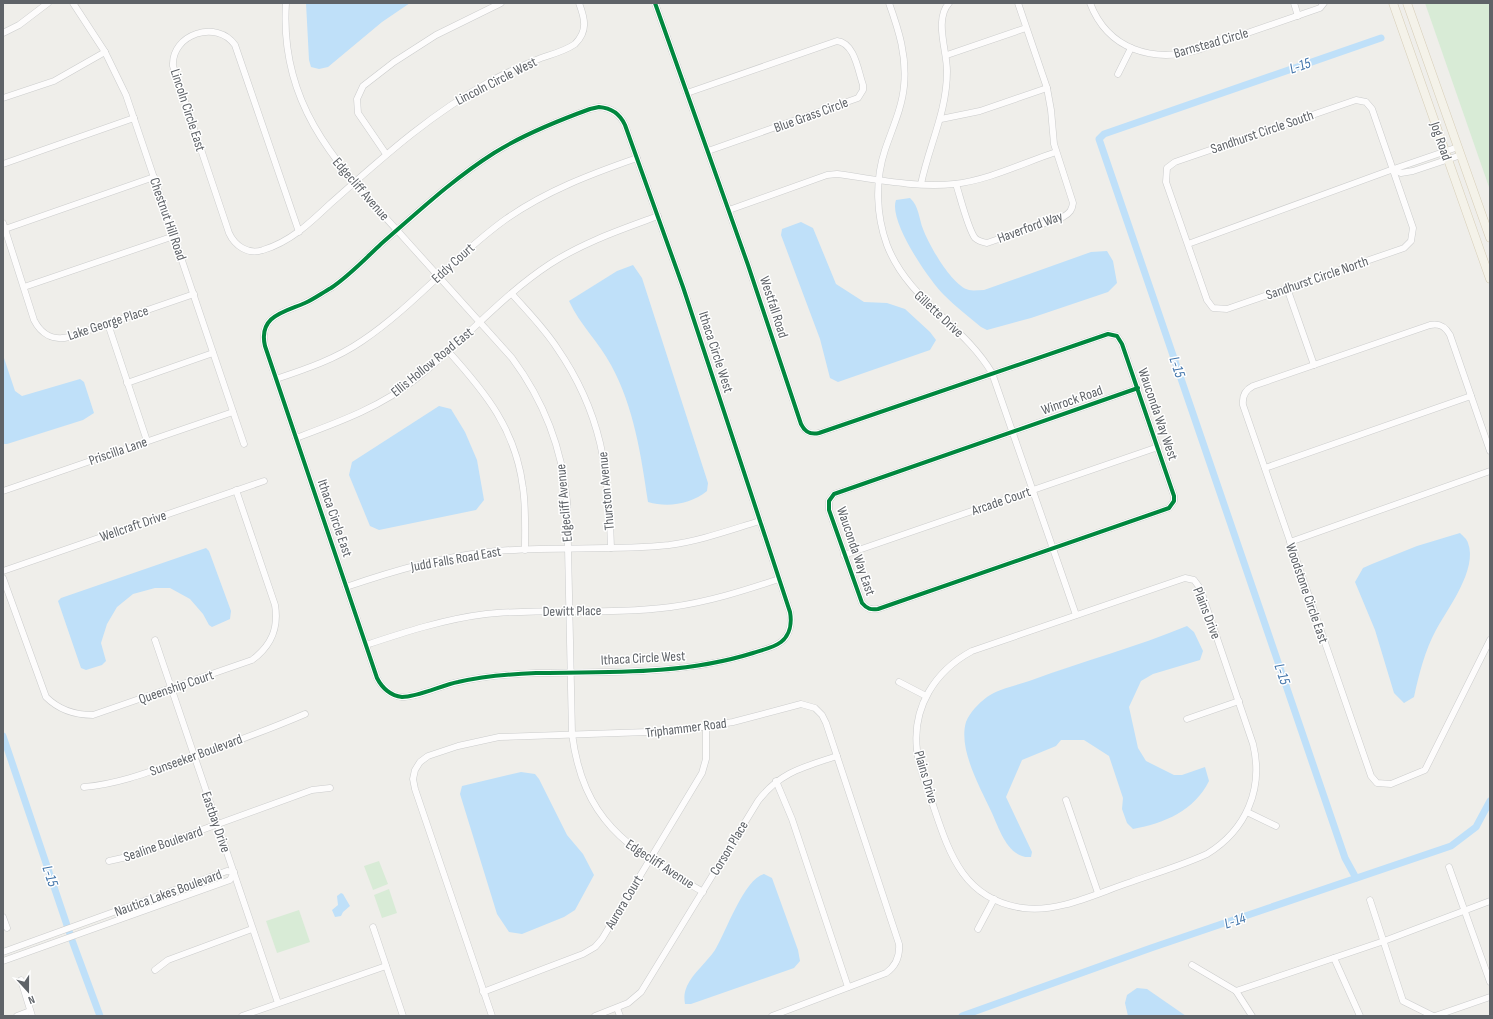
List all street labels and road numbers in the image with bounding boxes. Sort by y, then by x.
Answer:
street label: Barnstead Circle [1172,24,1250,62]
street label: Lincoln Circle West [452,53,540,109]
street label: Lincoln Circle East [167,67,209,153]
street label: Blue Grass Circle [771,94,851,136]
street label: Sandhurst Circle South [1208,106,1316,158]
street label: Jog Road [1426,118,1456,163]
street label: Edgecliff Avenue [329,154,393,224]
street label: Chestnut Hill Road [146,175,190,263]
street label: Haverford Way [995,207,1066,247]
street label: Eddy Court [428,239,478,287]
street label: Sandhurst Circle North [1264,253,1370,303]
street label: Westfall Road [756,274,792,340]
street label: Gillette Drive [911,287,967,341]
street label: Lake George Place [65,302,151,344]
street label: Ithaca Circle West [695,309,737,395]
street label: Ellis Hollow Road East [387,324,477,400]
street label: Wauconda Way West [1134,366,1182,462]
street label: Winrock Road [1039,382,1105,418]
street label: Priscilla Lane [86,433,150,469]
street label: Thurston Avenue [594,451,618,531]
street label: Edgecliff Avenue [552,463,576,543]
street label: Ithaca Circle East [314,477,356,559]
street label: Arcade Court [968,483,1033,519]
street label: Wauconda Way East [833,504,879,598]
street label: Wellcraft Drive [97,507,169,545]
street label: Woodstone Circle East [1282,541,1332,645]
street label: Judd Falls Road East [409,543,502,575]
street label: Plains Drive [1189,585,1225,641]
street label: Dewitt Place [542,602,602,620]
street label: Ithaca Circle West [600,647,686,669]
street label: Queenship Court [136,666,216,708]
street label: Triphammer Road [644,715,728,741]
street label: Sunseeker Boulevard [147,730,245,780]
street label: Plains Drive [910,749,942,805]
street label: Eastbay Drive [198,789,234,855]
street label: Corson Place [706,818,752,878]
street label: Sealine Boulevard [121,822,205,865]
street label: Edgecliff Avenue [623,836,697,892]
street label: Nautica Lakes Boulevard [112,866,224,920]
street label: Aurora Court [601,872,647,933]

